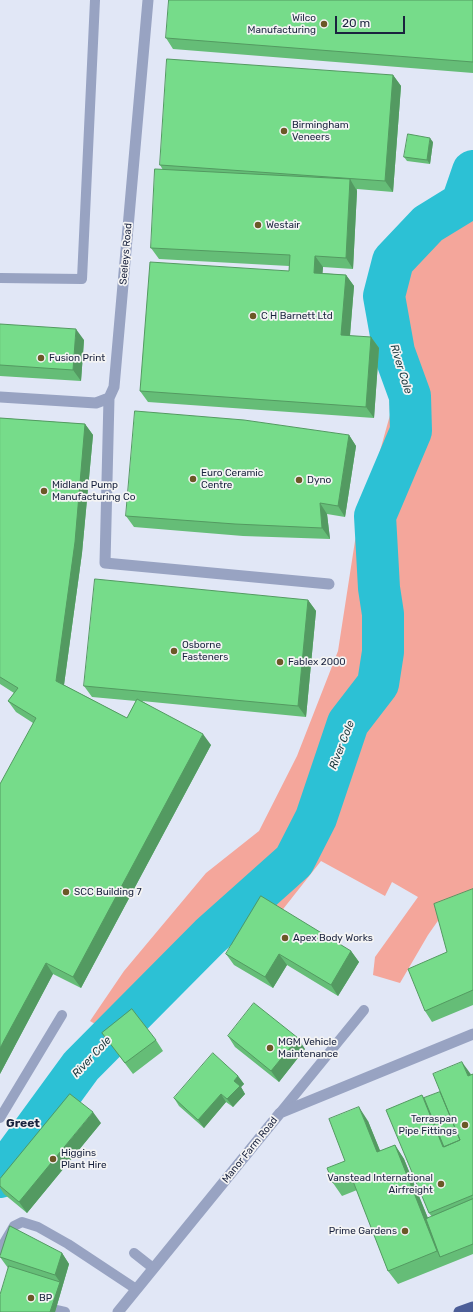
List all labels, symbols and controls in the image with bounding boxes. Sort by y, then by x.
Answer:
scale bar [337,8,407,34]
place label: Wilco Manufacturing [247,12,316,36]
text: 20 m [342,16,370,30]
marker: Wilco Manufacturing [319,19,329,29]
place label: Birmingham Veneers [292,119,349,142]
marker: Birmingham Veneers [279,126,289,136]
place label: Westair [266,219,300,231]
marker: Westair [253,220,263,230]
street label: Seeleys Road [117,223,135,285]
place label: C H Barnett Ltd [261,310,333,322]
marker: C H Barnett Ltd [248,311,258,321]
water label: River Cole [387,343,415,395]
place label: Fusion Print [49,352,105,364]
marker: Fusion Print [36,353,46,363]
place label: Euro Ceramic Centre [201,467,263,490]
marker: Euro Ceramic Centre [188,474,198,484]
place label: Dyno [307,474,331,486]
marker: Dyno [294,475,304,485]
place label: Midland Pump Manufacturing Co [52,479,135,502]
marker: Midland Pump Manufacturing Co [39,486,49,496]
place label: Osborne Fasteners [182,639,228,662]
marker: Osborne Fasteners [169,646,179,656]
place label: Fablex 2000 [288,656,346,668]
marker: Fablex 2000 [275,657,285,667]
water label: River Cole [327,719,357,771]
place label: SCC Building 7 [74,886,142,898]
marker: SCC Building 7 [61,887,71,897]
place label: Apex Body Works [293,932,373,944]
marker: Apex Body Works [280,933,290,943]
water label: River Cole [70,1034,114,1080]
place label: MGM Vehicle Maintenance [278,1036,338,1060]
marker: MGM Vehicle Maintenance [265,1043,275,1053]
place label: Terraspan Pipe Fittings [399,1113,457,1136]
street label: Manor Farm Road [220,1115,280,1185]
district label: Greet [6,1117,40,1131]
marker: Terraspan Pipe Fittings [460,1120,470,1130]
place label: Higgins Plant Hire [61,1147,107,1170]
marker: Higgins Plant Hire [48,1154,58,1164]
place label: Vanstead International Airfreight [327,1172,433,1196]
marker: Vanstead International Airfreight [436,1179,446,1189]
place label: Prime Gardens [329,1225,397,1237]
marker: Prime Gardens [400,1226,410,1236]
place label: BP [39,1292,52,1304]
marker: BP [26,1293,36,1303]

